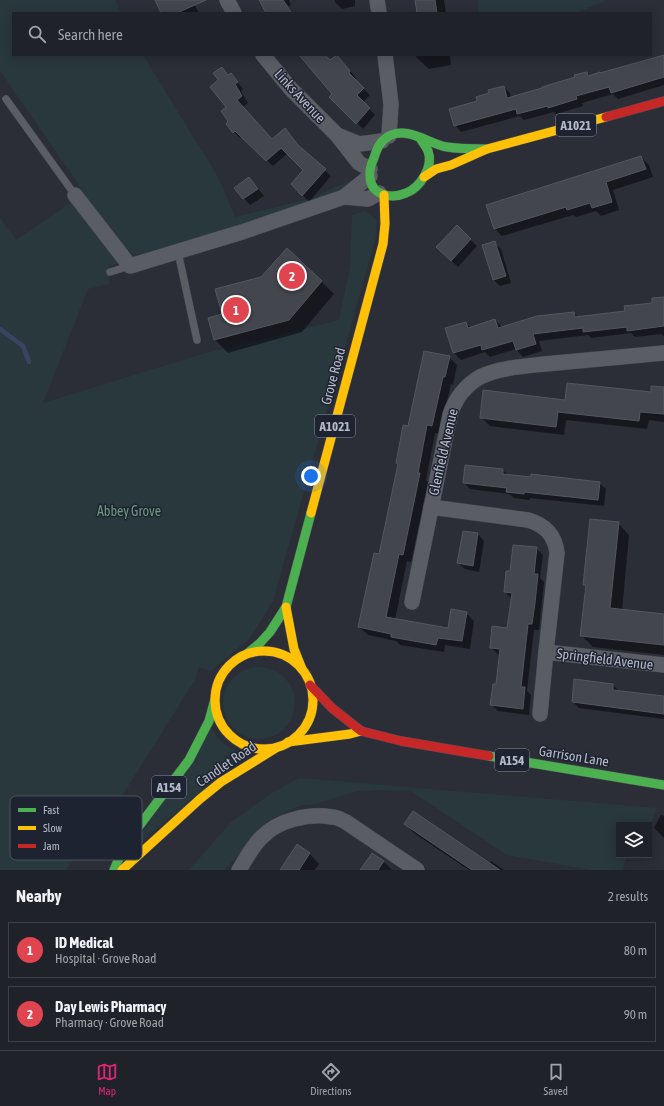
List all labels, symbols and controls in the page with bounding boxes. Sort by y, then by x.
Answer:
search box [12,12,652,56]
icon: search [26,23,48,45]
text: Search here [58,26,123,43]
street label: Links Avenue [271,66,329,126]
road number: A1021 [556,114,596,136]
pin: 2 [279,261,305,291]
pin: 1 [223,295,249,325]
street label: Grove Road [318,346,348,406]
street label: Glenfield Avenue [425,407,461,497]
road number: A1021 [315,415,355,437]
your location [301,466,321,486]
park label: Abbey Grove [97,503,161,519]
street label: Springfield Avenue [556,645,654,673]
street label: Candlet Road [193,738,259,790]
street label: Garrison Lane [538,743,610,769]
road number: A154 [495,749,529,771]
road number: A154 [152,776,186,798]
legend [10,796,142,860]
text: Fast [43,804,59,816]
text: Slow [43,822,62,834]
map controls [616,822,652,858]
button: layers [616,822,652,858]
text: Jam [43,840,60,852]
text: Nearby [16,886,62,906]
text: 2 results [608,889,648,904]
text: ID Medical [55,934,113,951]
text: 1 [27,943,33,958]
text: 80 m [624,943,647,958]
text: Hospital · Grove Road [55,951,156,966]
text: Day Lewis Pharmacy [55,998,166,1015]
text: 2 [27,1007,33,1022]
text: 90 m [624,1007,647,1022]
text: Pharmacy · Grove Road [55,1015,164,1030]
tab: Map [96,1061,118,1097]
tab: Directions [310,1061,351,1097]
tab: Saved [544,1061,568,1097]

